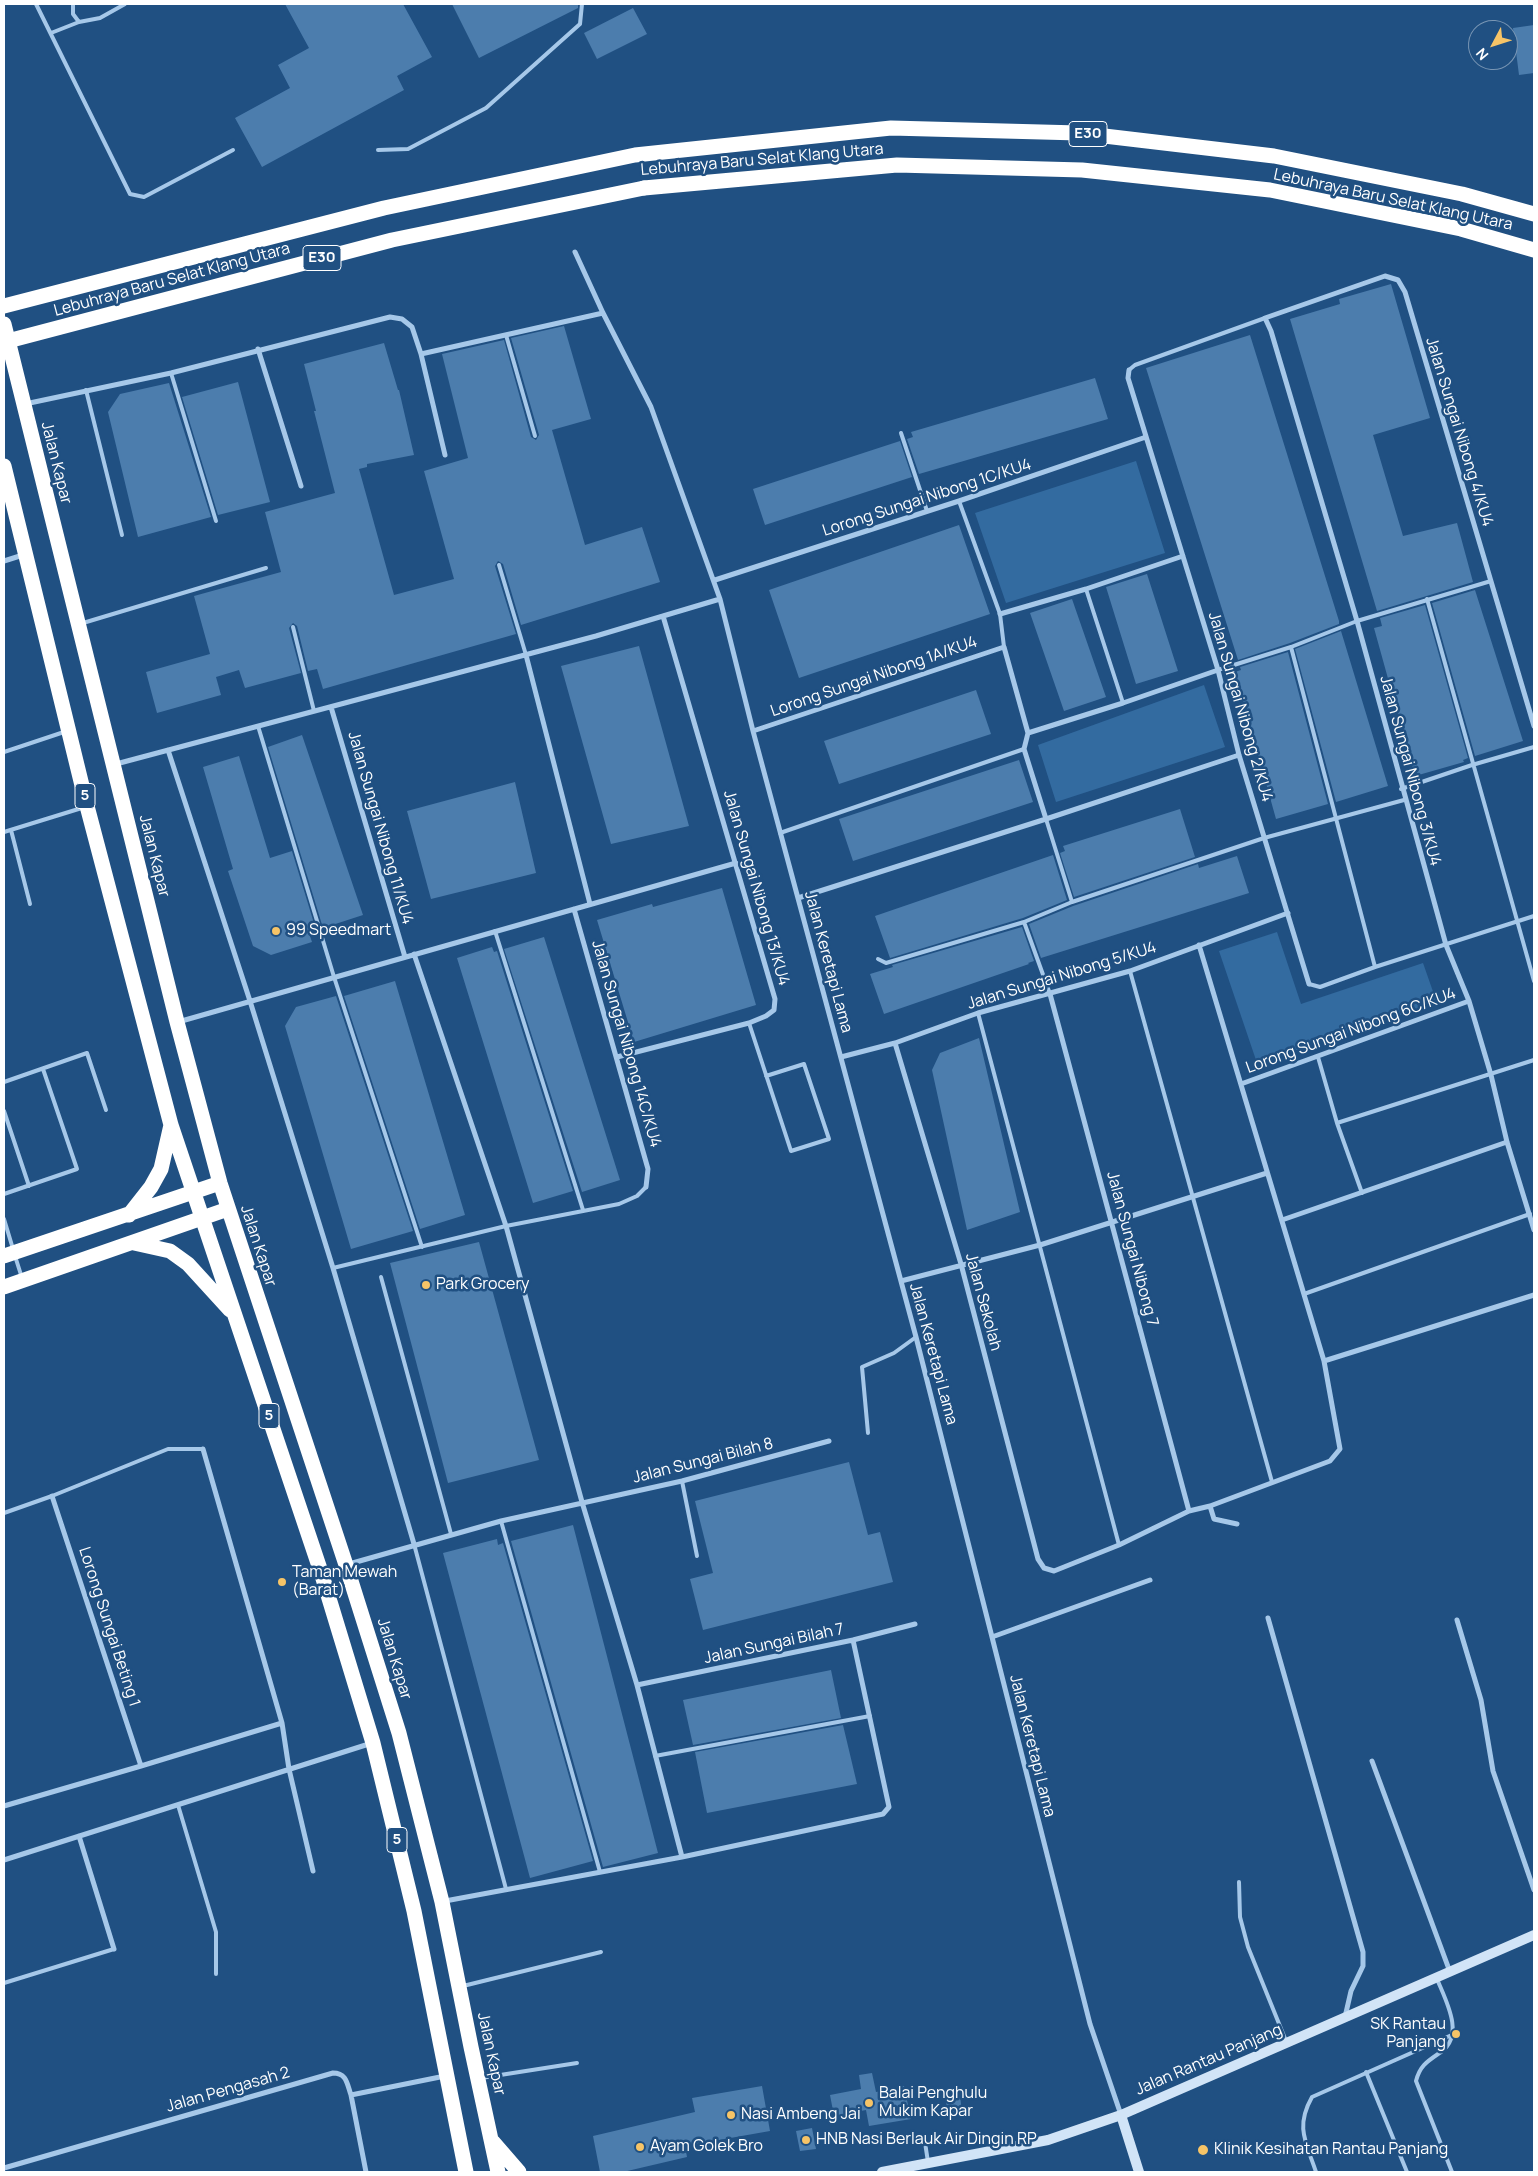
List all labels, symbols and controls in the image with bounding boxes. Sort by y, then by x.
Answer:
north arrow [1468,20,1518,70]
text: N [1471,44,1492,64]
road number: E30 [1069,122,1107,146]
street label: Lebuhraya Baru Selat Klang Utara [640,140,884,180]
street label: Lebuhraya Baru Selat Klang Utara [1272,165,1514,235]
street label: Lebuhraya Baru Selat Klang Utara [52,239,292,321]
road number: E30 [303,246,341,270]
street label: Jalan Sungai Nibong 4/KU4 [1421,335,1497,529]
street label: Jalan Kapar [37,420,75,506]
street label: Lorong Sungai Nibong 1C/KU4 [820,455,1034,541]
street label: Jalan Sungai Nibong 2/KU4 [1204,610,1276,804]
street label: Lorong Sungai Nibong 1A/KU4 [768,633,980,721]
street label: Jalan Sungai Nibong 3/KU4 [1375,674,1445,868]
street label: Jalan Sungai Nibong 11/KU4 [343,729,417,927]
road number: 5 [75,784,95,808]
street label: Jalan Sungai Nibong 13/KU4 [719,788,793,988]
street label: Jalan Kapar [135,813,173,899]
street label: Jalan Keretapi Lama [800,889,856,1035]
place label: 99 Speedmart [286,921,391,941]
marker: 99 Speedmart [270,925,282,937]
street label: Jalan Sungai Nibong 14C/KU4 [587,938,665,1150]
street label: Jalan Sungai Nibong 5/KU4 [965,938,1159,1014]
street label: Lorong Sungai Nibong 6C/KU4 [1243,984,1459,1078]
street label: Jalan Sungai Nibong 7 [1102,1169,1162,1329]
street label: Jalan Kapar [236,1203,280,1289]
street label: Jalan Sekolah [961,1251,1005,1353]
place label: Park Grocery [436,1275,530,1295]
marker: Park Grocery [420,1279,432,1291]
street label: Jalan Keretapi Lama [905,1281,961,1427]
road number: 5 [259,1404,279,1428]
street label: Jalan Sungai Bilah 8 [631,1434,775,1488]
street label: Lorong Sungai Beting 1 [74,1545,144,1709]
place label: Taman Mewah (Barat) [292,1563,397,1601]
marker: Taman Mewah (Barat) [276,1576,288,1588]
street label: Jalan Kapar [373,1616,415,1702]
street label: Jalan Sungai Bilah 7 [702,1620,846,1668]
street label: Jalan Keretapi Lama [1005,1673,1059,1819]
road number: 5 [387,1828,407,1852]
street label: Jalan Kapar [473,2011,509,2097]
place label: SK Rantau Panjang [1370,2015,1446,2053]
street label: Jalan Rantau Panjang [1133,2020,1285,2100]
marker: SK Rantau Panjang [1450,2028,1462,2040]
street label: Jalan Pengasah 2 [164,2063,292,2117]
place label: Balai Penghulu Mukim Kapar [879,2084,987,2122]
marker: Balai Penghulu Mukim Kapar [863,2097,875,2109]
place label: Nasi Ambeng Jai [741,2105,861,2125]
marker: Nasi Ambeng Jai [725,2109,737,2121]
place label: HNB Nasi Berlauk Air Dingin RP [816,2130,1037,2150]
marker: HNB Nasi Berlauk Air Dingin RP [800,2134,812,2146]
place label: Ayam Golek Bro [650,2137,763,2157]
place label: Klinik Kesihatan Rantau Panjang [1214,2140,1448,2160]
marker: Ayam Golek Bro [634,2141,646,2153]
marker: Klinik Kesihatan Rantau Panjang [1196,2143,1210,2157]

